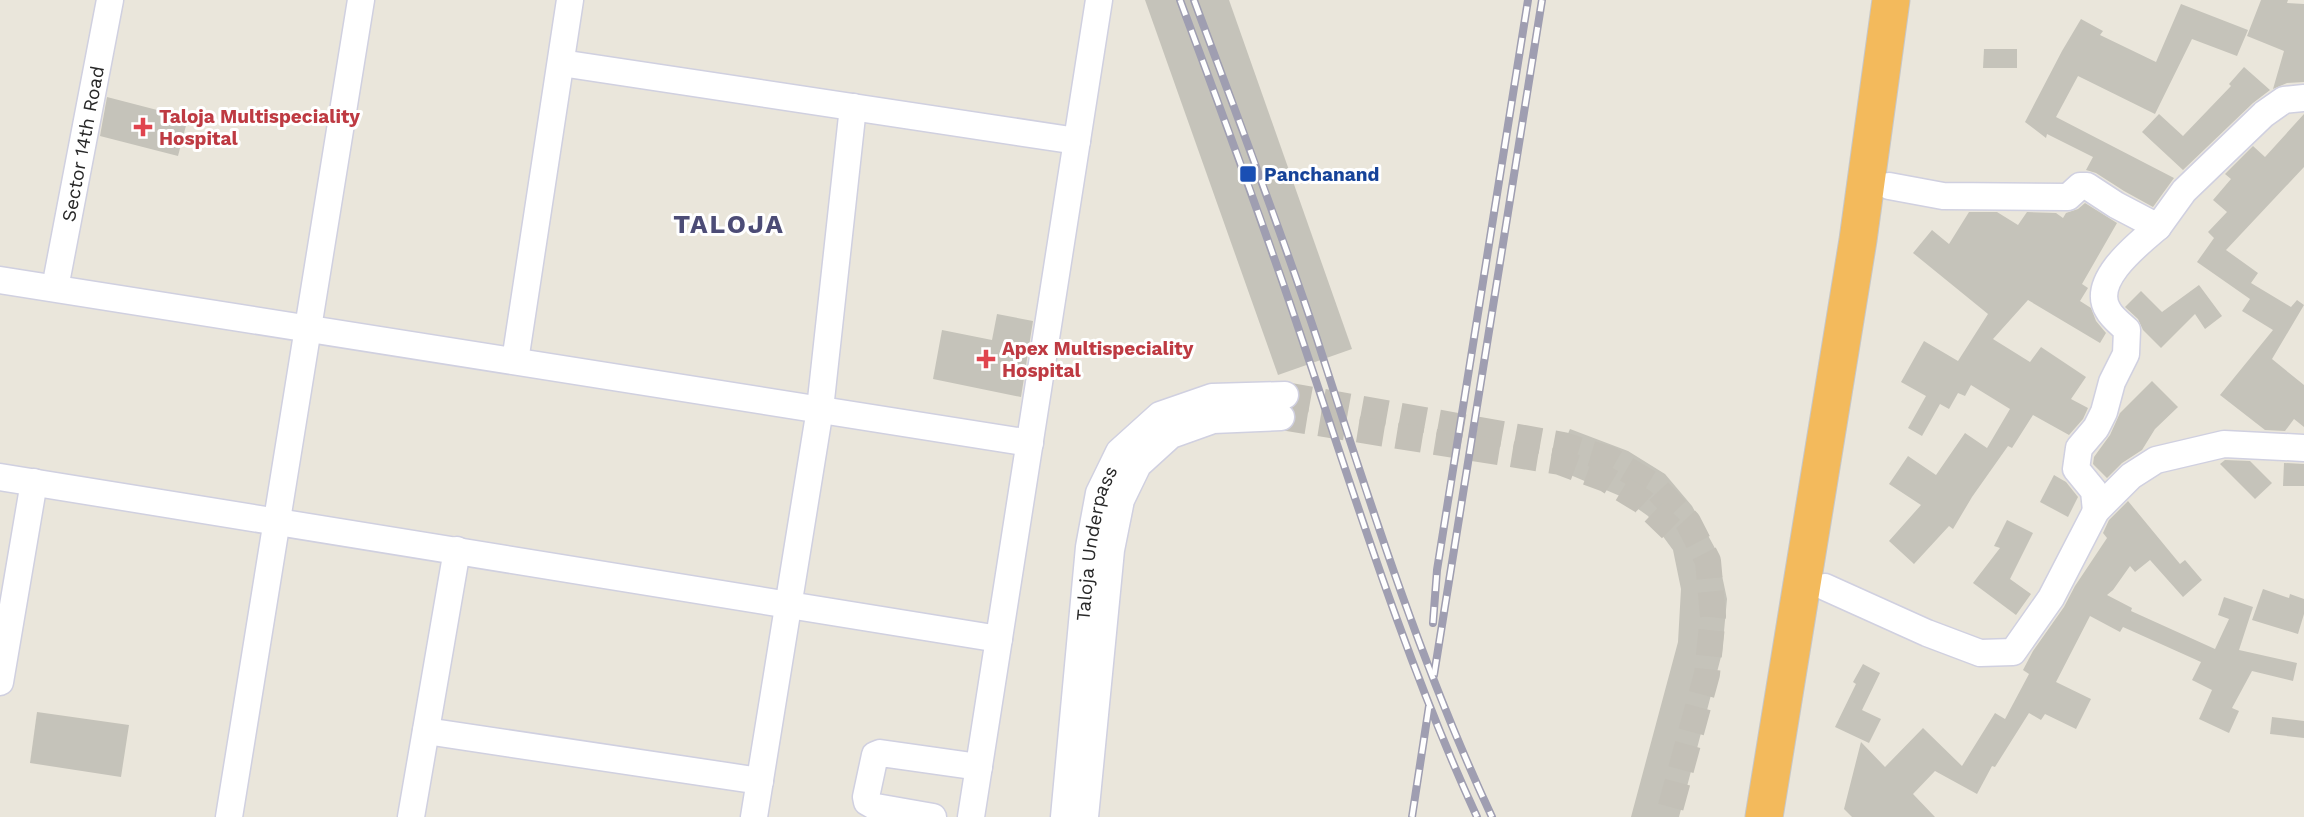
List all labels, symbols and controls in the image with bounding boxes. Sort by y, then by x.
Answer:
street label: Sector 14th Road [57,64,109,224]
place label: Taloja Multispeciality Hospital [159,105,360,150]
marker: Taloja Multispeciality Hospital [133,117,153,137]
place label: Panchanand [1264,163,1380,186]
marker: Panchanand [1238,164,1258,184]
district label: TALOJA [673,209,785,239]
place label: Apex Multispeciality Hospital [1002,337,1194,382]
marker: Apex Multispeciality Hospital [976,349,996,369]
street label: Taloja Underpass [1071,462,1122,622]

